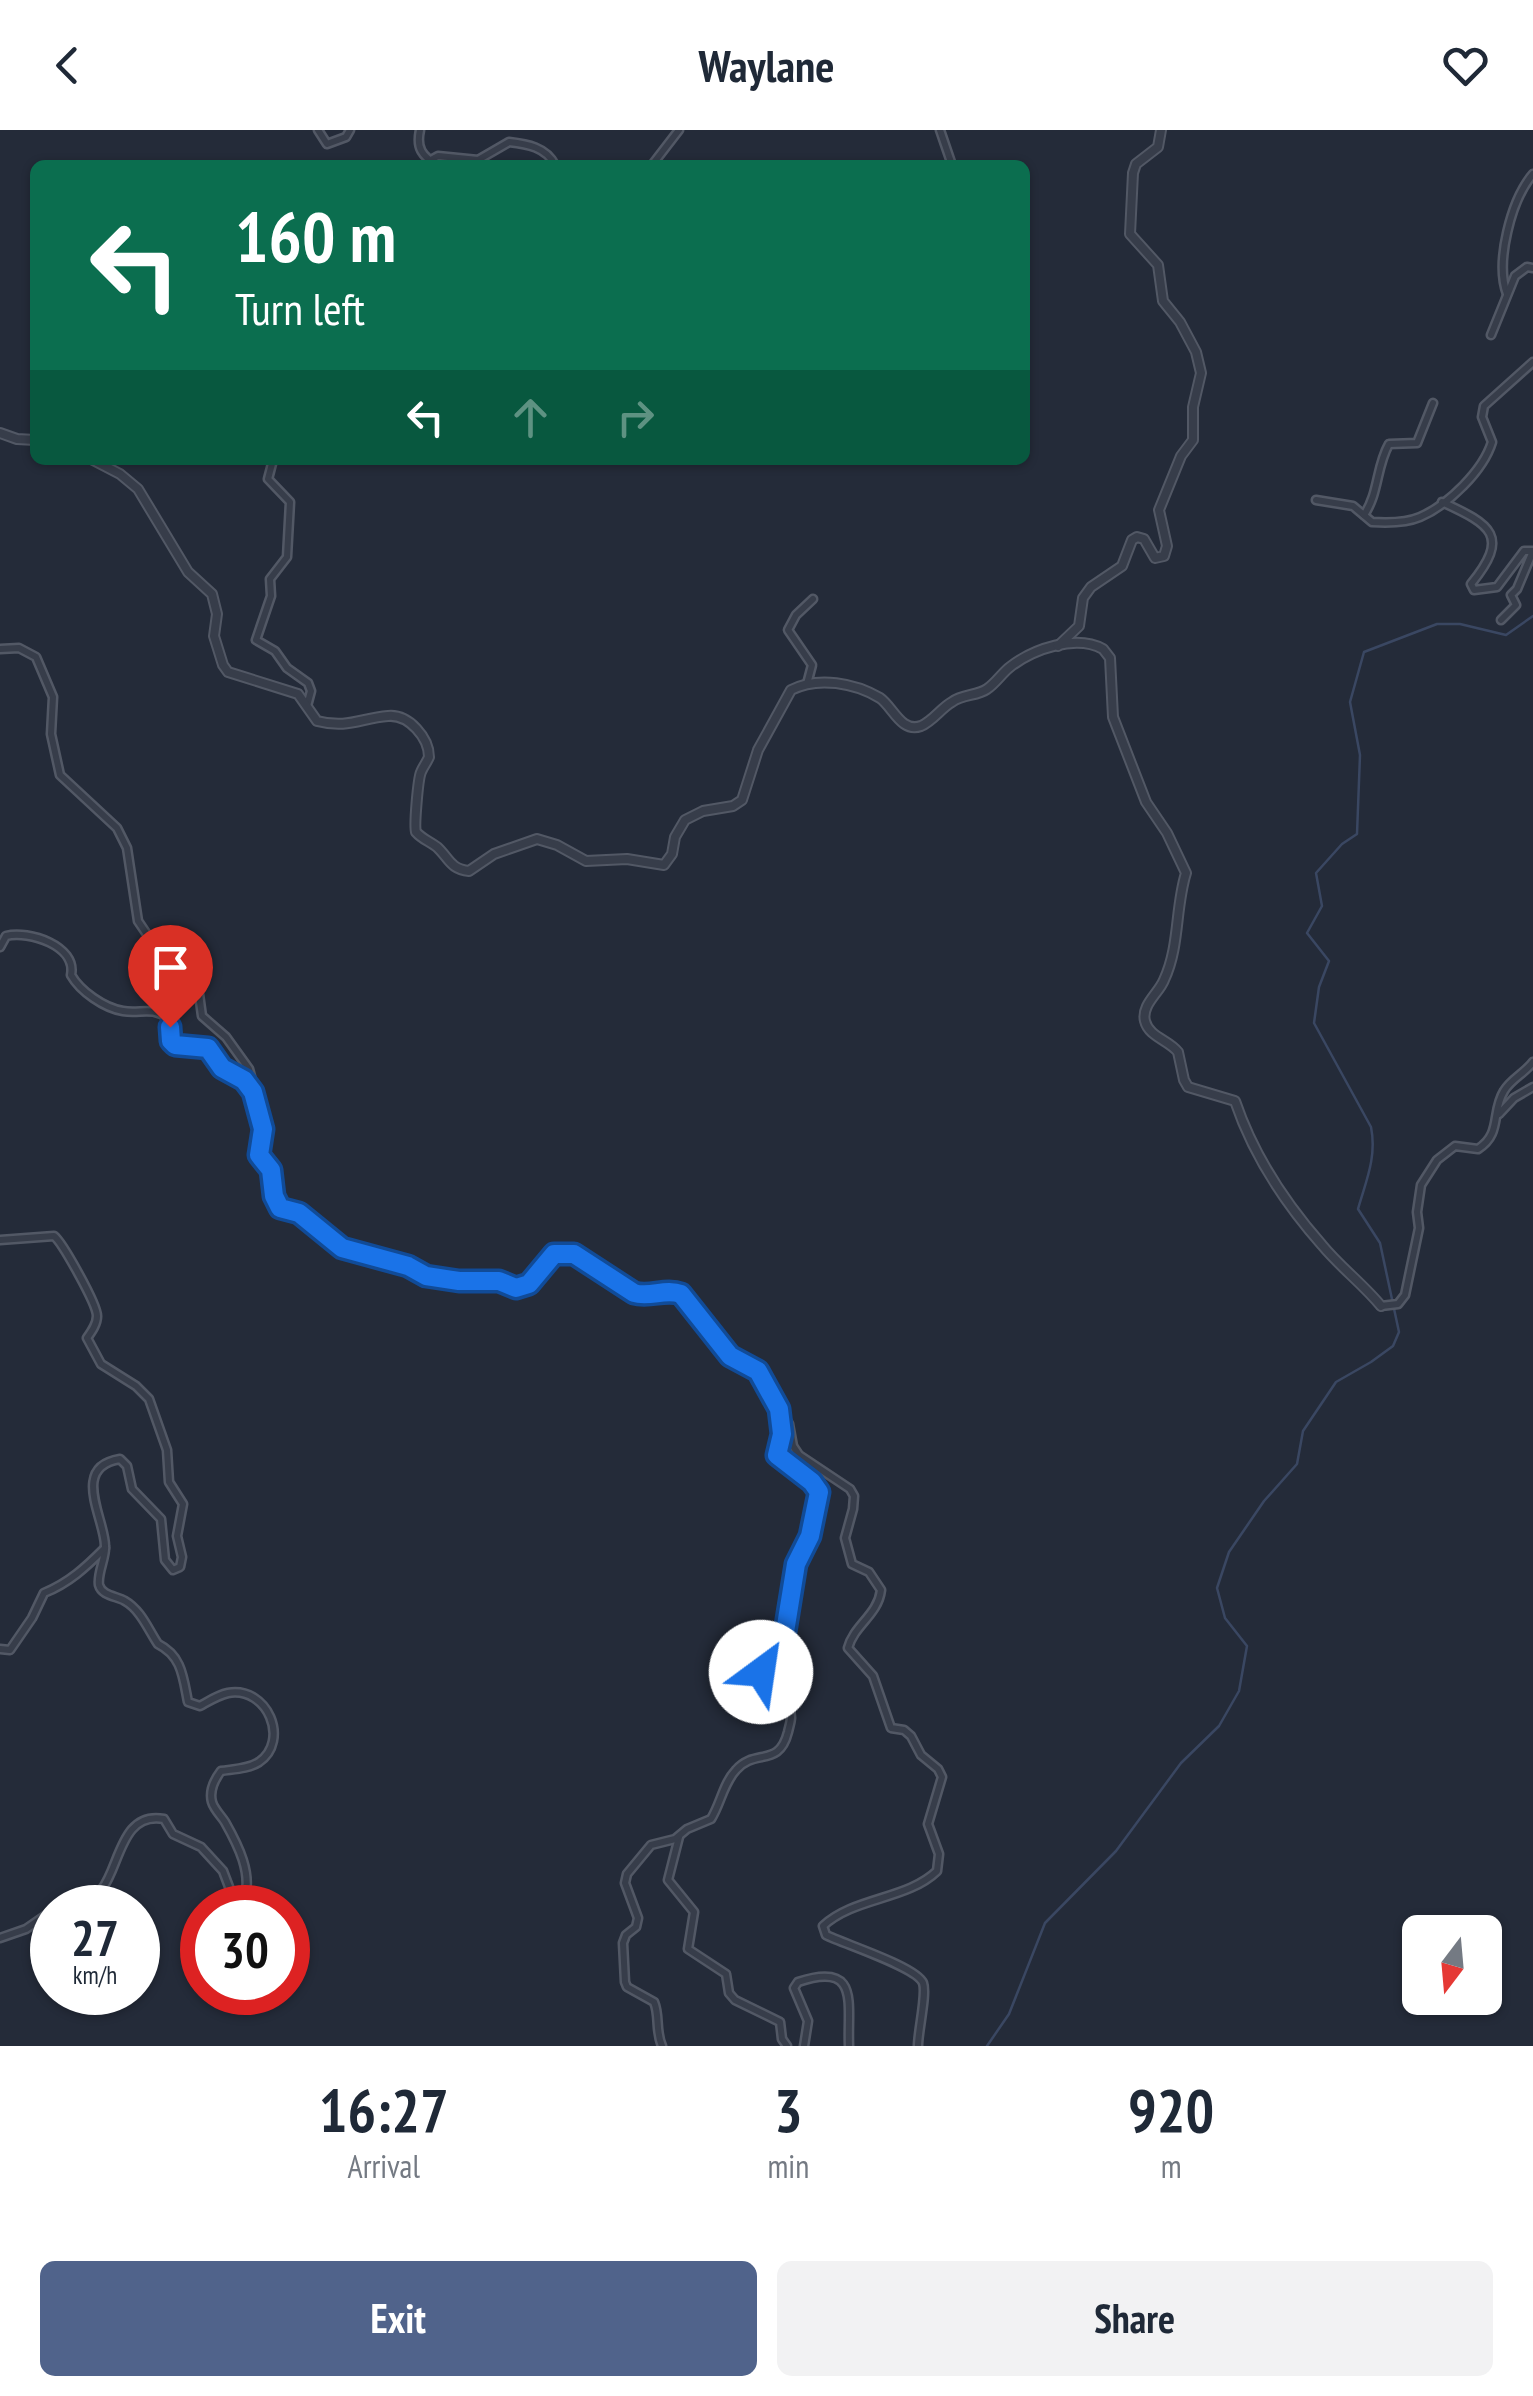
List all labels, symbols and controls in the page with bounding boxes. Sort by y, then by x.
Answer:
text: Waylane [699,36,835,94]
icon: back [40,38,95,93]
icon: heart [1438,38,1493,93]
text: 160 m [235,191,396,281]
icon: left [70,200,200,330]
text: Turn left [235,279,365,337]
icon: left [398,390,453,445]
icon: ahead [503,390,558,445]
icon: right [608,390,663,445]
pin [128,925,213,1028]
icon: arrive [143,940,198,995]
position arrow [709,1620,813,1724]
speed limit sign: 30 [180,1885,310,2015]
text: 27 [71,1905,119,1970]
north arrow [1402,1915,1502,2015]
map controls [1402,1915,1502,2015]
text: km/h [73,1959,117,1991]
text: 16:27 [319,2071,449,2149]
text: 3 [774,2071,803,2149]
text: 920 [1128,2071,1214,2149]
text: Arrival [348,2145,420,2187]
text: min [767,2145,809,2187]
text: m [1161,2145,1182,2187]
button: Exit [40,2261,757,2376]
button: Share [777,2261,1493,2376]

